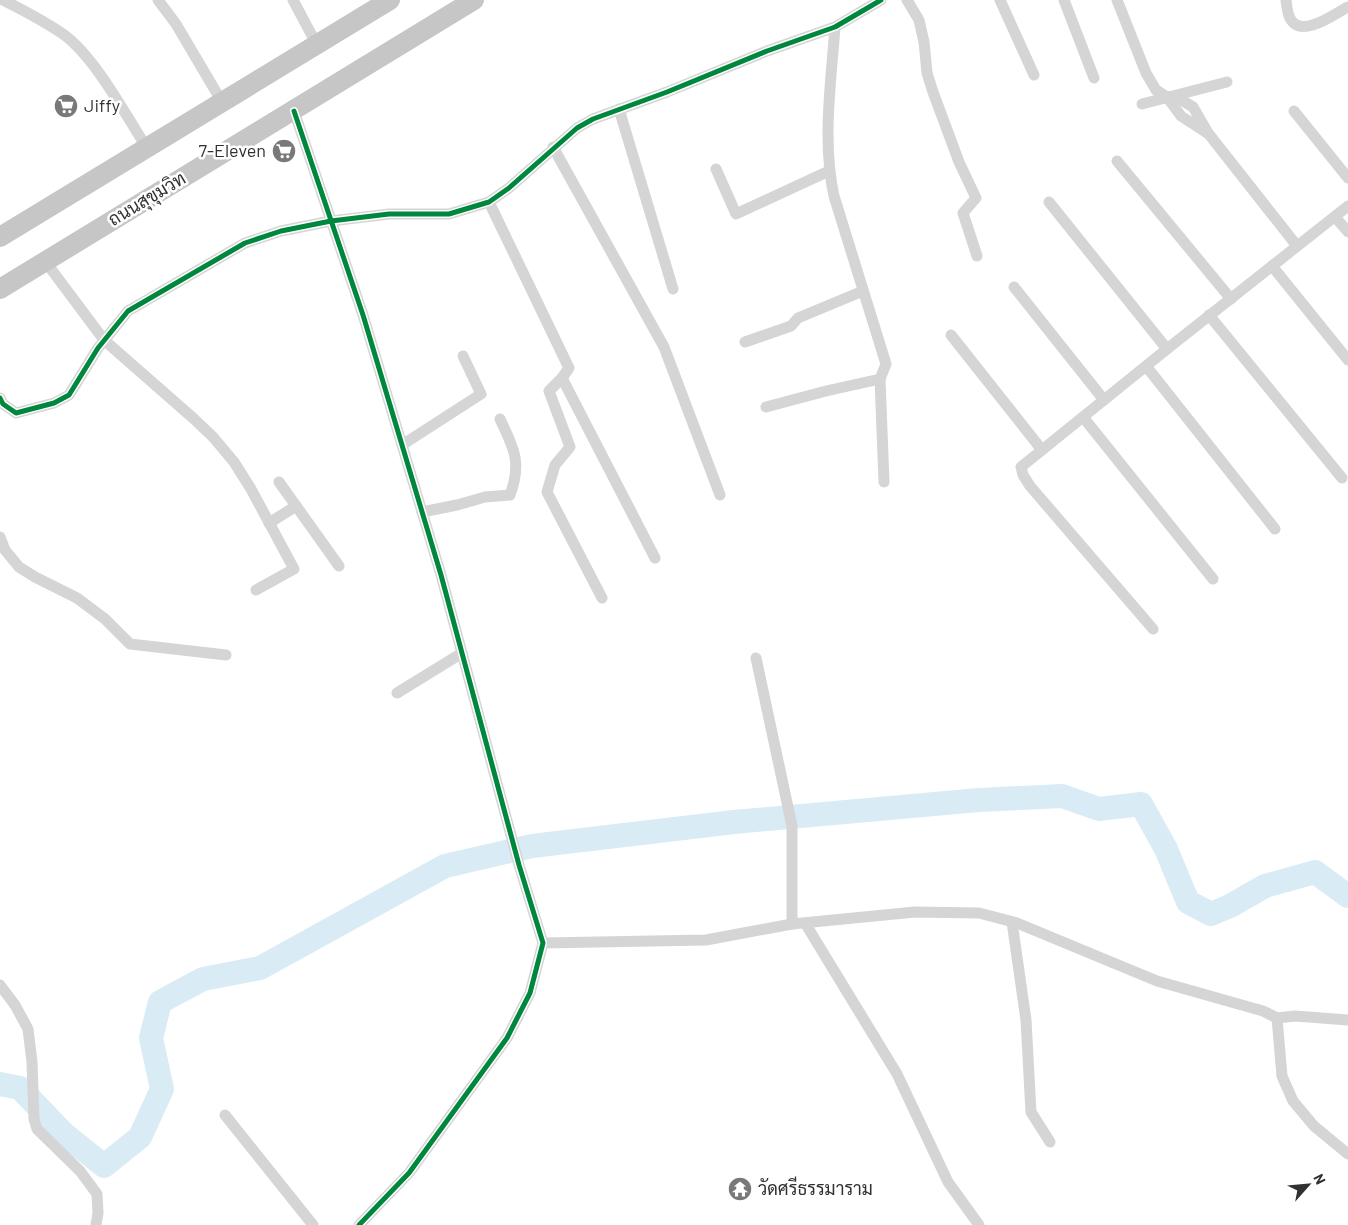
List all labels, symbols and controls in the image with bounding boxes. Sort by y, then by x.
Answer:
supermarket icon: Jiffy [53,93,79,119]
place label: Jiffy [84,94,120,116]
supermarket icon: 7-Eleven [271,138,297,164]
place label: 7-Eleven [198,139,266,161]
street label: ถนนสุขุมวิท [104,166,190,232]
north arrow [1283,1160,1333,1210]
text: N [1310,1171,1330,1187]
temple icon: วัดศรีธรรมาราม [727,1176,753,1202]
place label: วัดศรีธรรมาราม [758,1176,873,1199]

